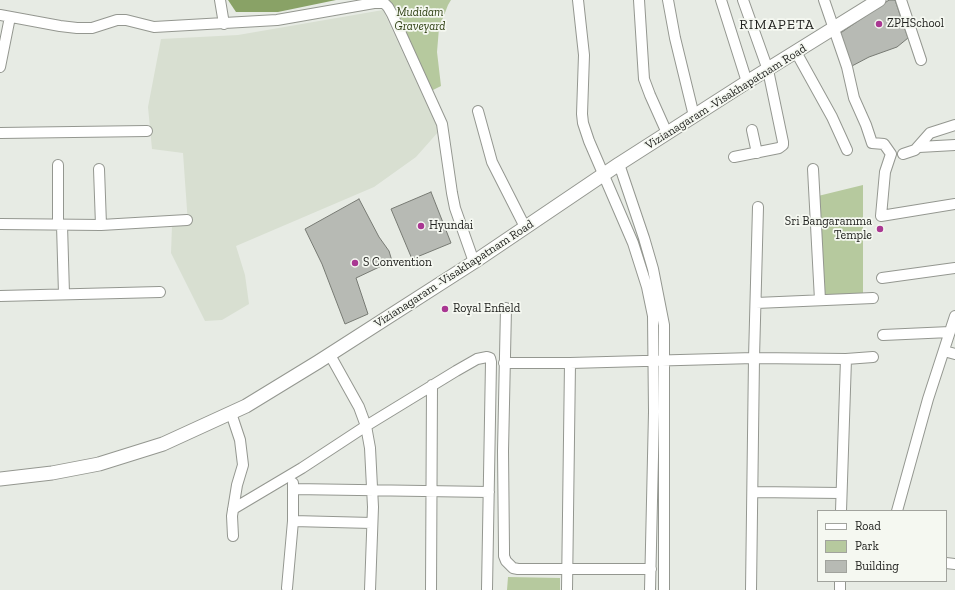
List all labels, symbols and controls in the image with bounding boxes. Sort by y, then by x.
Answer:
park label: Mudidam Graveyard [395,6,445,34]
district label: RIMAPETA [739,17,815,33]
place label: ZPHSchool [887,17,944,31]
marker: ZPHSchool [874,19,884,29]
street label: Vizianagaram -Visakhapatnam Road [643,41,809,153]
place label: Sri Bangaramma Temple [785,215,872,243]
street label: Vizianagaram -Visakhapatnam Road [372,217,536,331]
place label: Hyundai [429,219,473,233]
marker: Hyundai [416,221,426,231]
marker: Sri Bangaramma Temple [875,224,885,234]
place label: S Convention [363,256,432,270]
marker: S Convention [350,258,360,268]
place label: Royal Enfield [453,302,520,316]
marker: Royal Enfield [440,304,450,314]
legend [817,510,947,582]
text: Road [855,519,881,533]
text: Park [855,539,879,553]
text: Building [855,559,899,573]

